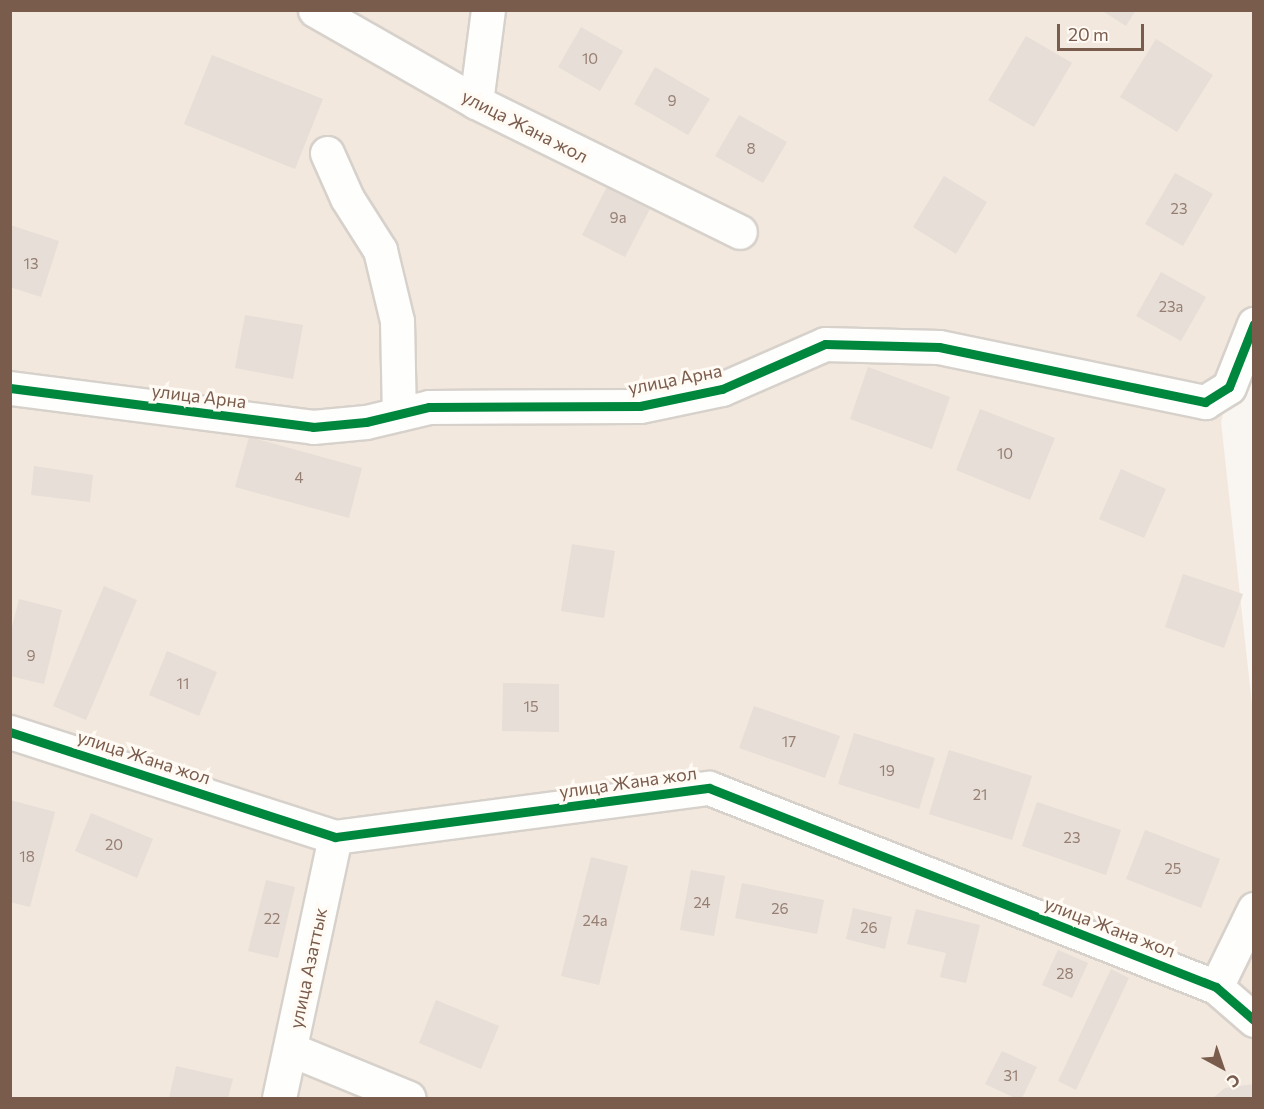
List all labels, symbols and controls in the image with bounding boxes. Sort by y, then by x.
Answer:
scale bar [1060,12,1147,50]
text: 20 m [1068,23,1109,45]
house number: 10 [582,50,598,68]
street label: улица Жана жол [458,85,592,167]
house number: 9 [667,92,677,110]
house number: 8 [746,140,756,158]
house number: 23 [1171,200,1187,218]
house number: 9а [610,209,626,227]
house number: 13 [24,255,38,273]
house number: 23а [1159,298,1183,316]
street label: улица Арна [626,359,724,399]
street label: улица Арна [150,379,248,413]
house number: 10 [997,445,1013,463]
house number: 4 [295,469,303,487]
house number: 9 [26,647,36,665]
house number: 11 [177,675,189,693]
house number: 15 [523,698,539,716]
street label: улица Жана жол [75,725,213,789]
house number: 17 [782,733,796,751]
street label: улица Жана жол [558,762,698,802]
house number: 19 [879,762,895,780]
house number: 21 [973,786,987,804]
house number: 23 [1064,829,1080,847]
house number: 20 [105,836,123,854]
house number: 18 [19,848,35,866]
house number: 25 [1165,860,1181,878]
street label: улица Жана жол [1041,892,1179,962]
house number: 24 [693,894,711,912]
house number: 26 [771,900,789,918]
street label: улица Азаттык [285,906,331,1030]
house number: 22 [264,910,280,928]
house number: 24а [583,912,607,930]
house number: 26 [860,919,878,937]
house number: 28 [1056,965,1074,983]
north arrow [1192,1037,1252,1097]
house number: 31 [1004,1067,1018,1085]
text: С [1224,1070,1244,1092]

